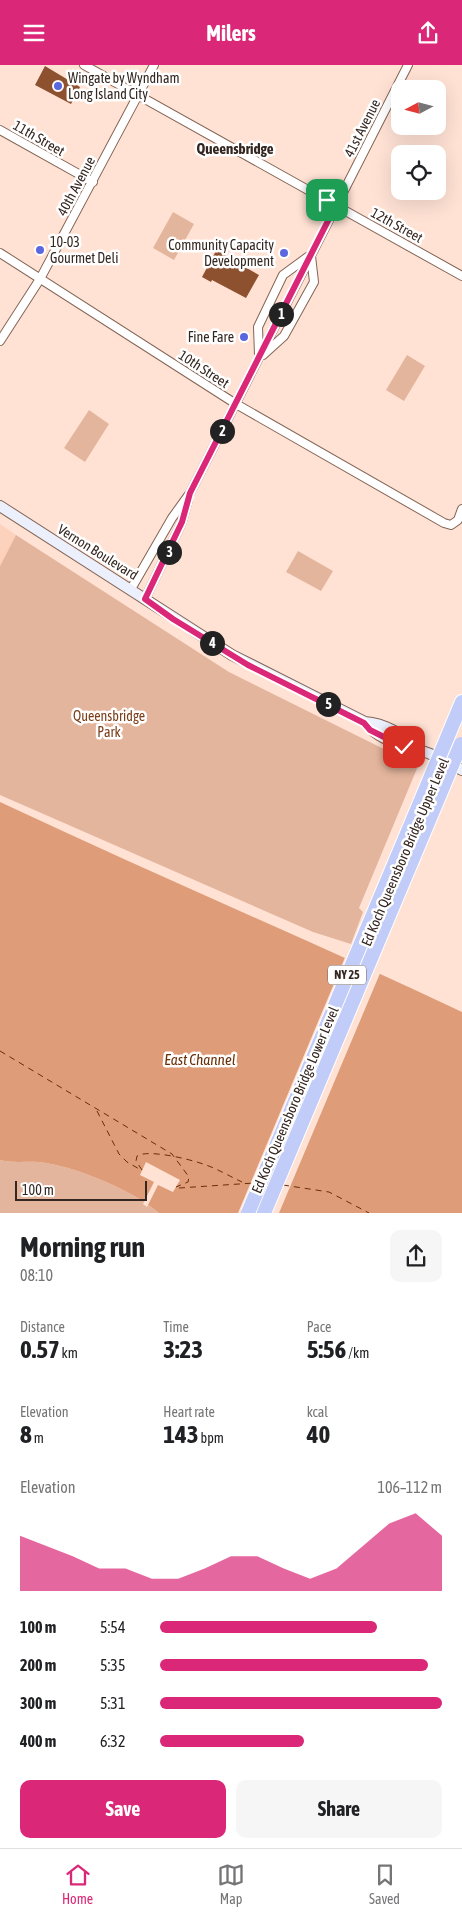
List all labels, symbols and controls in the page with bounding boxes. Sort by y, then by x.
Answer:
icon: menu [20,19,48,47]
icon: share [414,19,442,47]
text: Milers [206,20,256,46]
place label: Wingate by Wyndham Long Island City [68,70,179,102]
marker: Wingate by Wyndham Long Island City [52,80,64,92]
north arrow [391,80,446,135]
map controls [391,80,446,200]
street label: 41st Avenue [341,96,383,160]
street label: 11th Street [10,117,68,159]
district label: Queensbridge [196,140,274,157]
button: locate [391,145,446,200]
street label: 40th Avenue [54,154,98,218]
pin [306,179,348,221]
icon: arrive [313,186,341,214]
street label: 12th Street [368,204,426,246]
place label: 10-03 Gourmet Deli [50,234,118,266]
place label: Community Capacity Development [168,237,274,269]
marker: 10-03 Gourmet Deli [34,244,46,256]
marker: Community Capacity Development [278,247,290,259]
pin: 1 [268,301,294,327]
text: 1 [278,306,285,322]
place label: Fine Fare [188,329,234,345]
marker: Fine Fare [238,331,250,343]
street label: 10th Street [176,347,232,391]
pin: 2 [210,419,234,443]
text: 2 [219,423,226,439]
street label: Vernon Boulevard [55,521,141,583]
pin: 3 [156,539,182,565]
text: 3 [166,544,173,560]
pin: 4 [200,631,224,655]
text: 4 [209,635,216,651]
pin: 5 [316,691,340,717]
text: 5 [325,696,332,712]
park label: Queensbridge Park [73,708,145,740]
pin [383,726,425,768]
icon: check [390,733,418,761]
street label: Ed Koch Queensboro Bridge Upper Level [358,755,452,948]
road number: NY 25 [328,965,366,985]
street label: Ed Koch Queensboro Bridge Lower Level [248,1004,342,1196]
water label: East Channel [164,1051,236,1068]
scale bar [15,1178,148,1201]
text: 100 m [22,1182,54,1198]
button: share [390,1230,442,1282]
text: Morning run [20,1231,145,1263]
text: 08:10 [20,1266,53,1284]
text: Distance [20,1319,65,1335]
text: Time [163,1319,189,1335]
text: Pace [307,1319,331,1335]
text: 0.57 [20,1335,60,1363]
text: 3:23 [163,1335,203,1363]
text: 5:56 [307,1335,346,1363]
text: km [60,1345,78,1361]
text: /km [346,1345,369,1361]
text: Elevation [20,1404,69,1420]
text: Heart rate [163,1404,215,1420]
text: kcal [307,1404,328,1420]
text: 8 [20,1420,32,1448]
text: 143 [163,1420,199,1448]
text: 40 [307,1420,330,1448]
text: m [32,1430,44,1446]
text: bpm [199,1430,224,1446]
text: Elevation [20,1478,75,1496]
text: 106–112 m [378,1478,442,1496]
text: 100 m [20,1618,56,1636]
text: 5:54 [100,1618,125,1636]
text: 200 m [20,1656,56,1674]
text: 5:35 [100,1656,125,1674]
text: 300 m [20,1694,56,1712]
text: 5:31 [100,1694,125,1712]
text: 400 m [20,1732,56,1750]
text: 6:32 [100,1732,125,1750]
button: Save [20,1780,226,1838]
button: Share [236,1780,442,1838]
tab: Home [62,1861,93,1907]
tab: Map [217,1861,245,1907]
tab: Saved [369,1861,400,1907]

